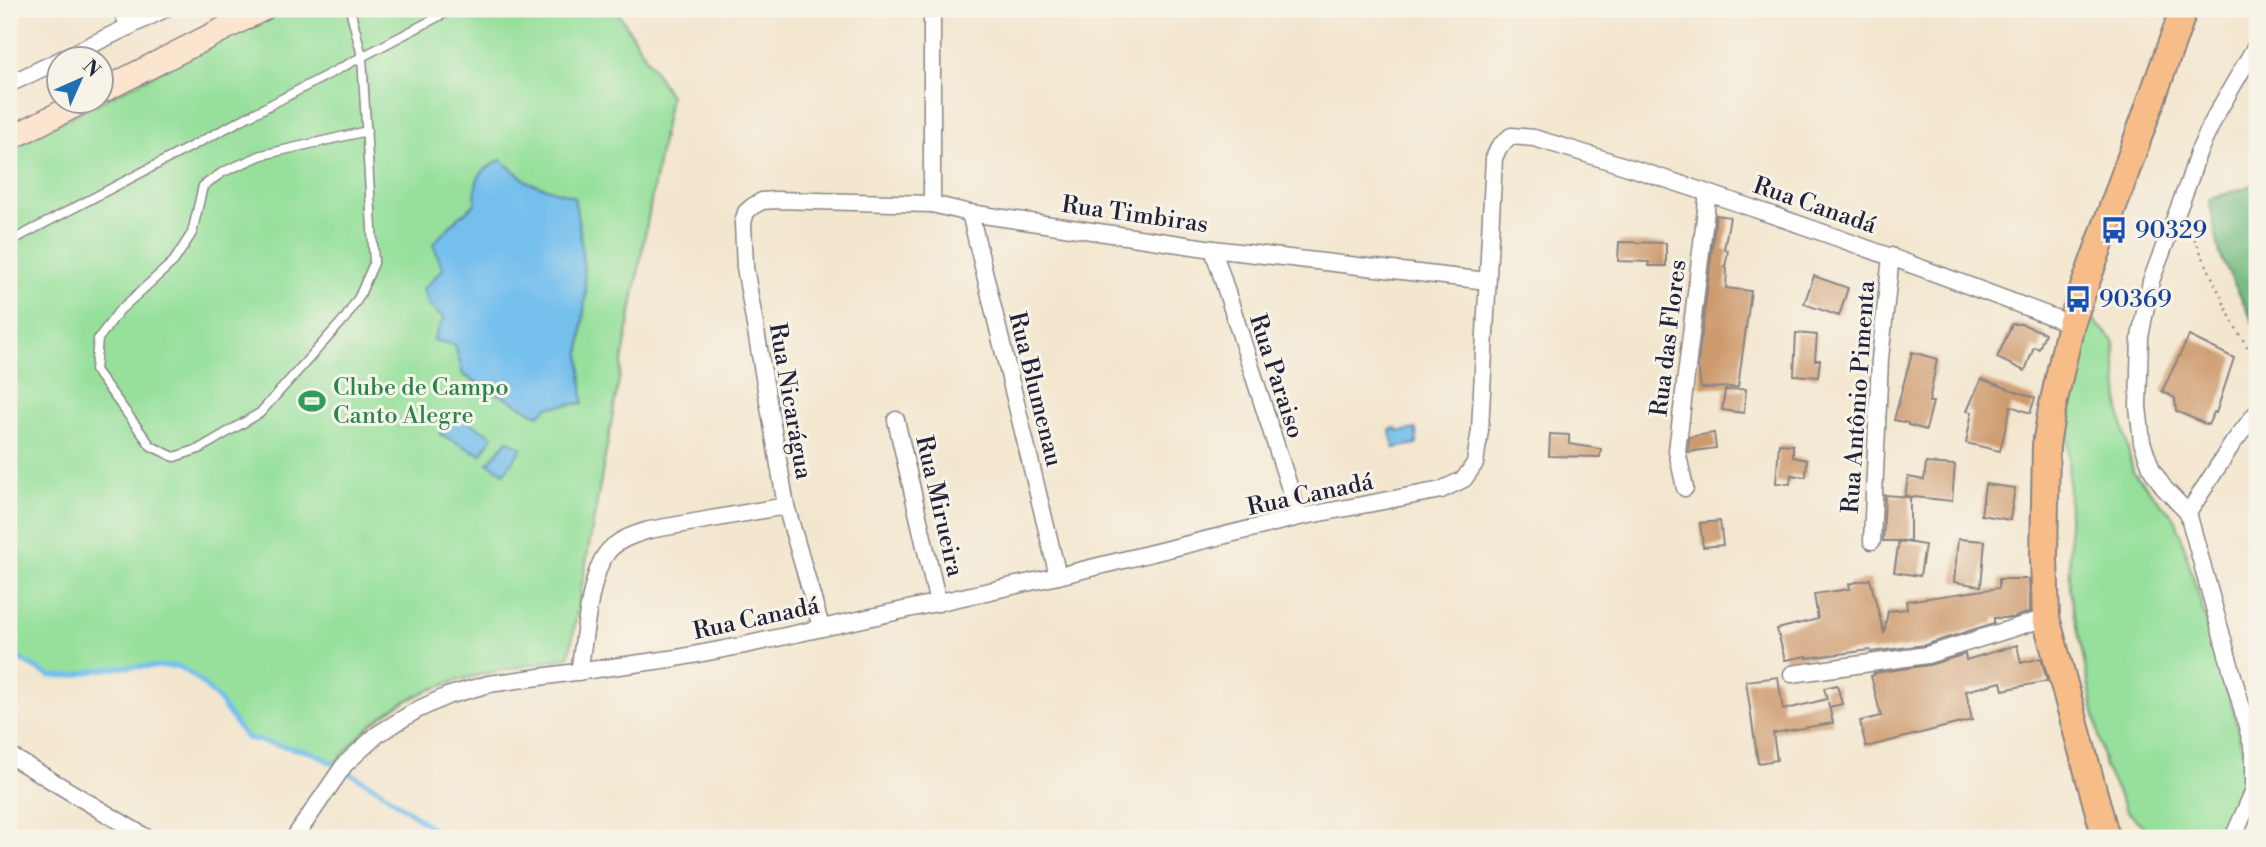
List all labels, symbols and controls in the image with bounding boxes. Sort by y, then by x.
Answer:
north arrow [46,46,116,116]
text: N [78,55,105,82]
street label: Rua Canadá [1749,171,1881,241]
street label: Rua Timbiras [1060,190,1210,240]
bus stop icon: 90329 [2099,215,2129,245]
place label: 90329 [2135,216,2207,246]
street label: Rua das Flores [1644,258,1693,418]
street label: Rua Antônio Pimenta [1836,279,1882,514]
bus stop icon: 90369 [2063,284,2093,314]
place label: 90369 [2099,285,2172,315]
street label: Rua Blumenau [1001,309,1069,470]
street label: Rua Paraiso [1242,310,1310,442]
street label: Rua Nicarágua [762,321,819,482]
place label: Clube de Campo Canto Alegre [333,373,509,431]
sports icon: Clube de Campo Canto Alegre [297,386,327,416]
street label: Rua Mirueira [908,433,970,580]
street label: Rua Canadá [1244,467,1377,523]
street label: Rua Canadá [690,591,823,647]

